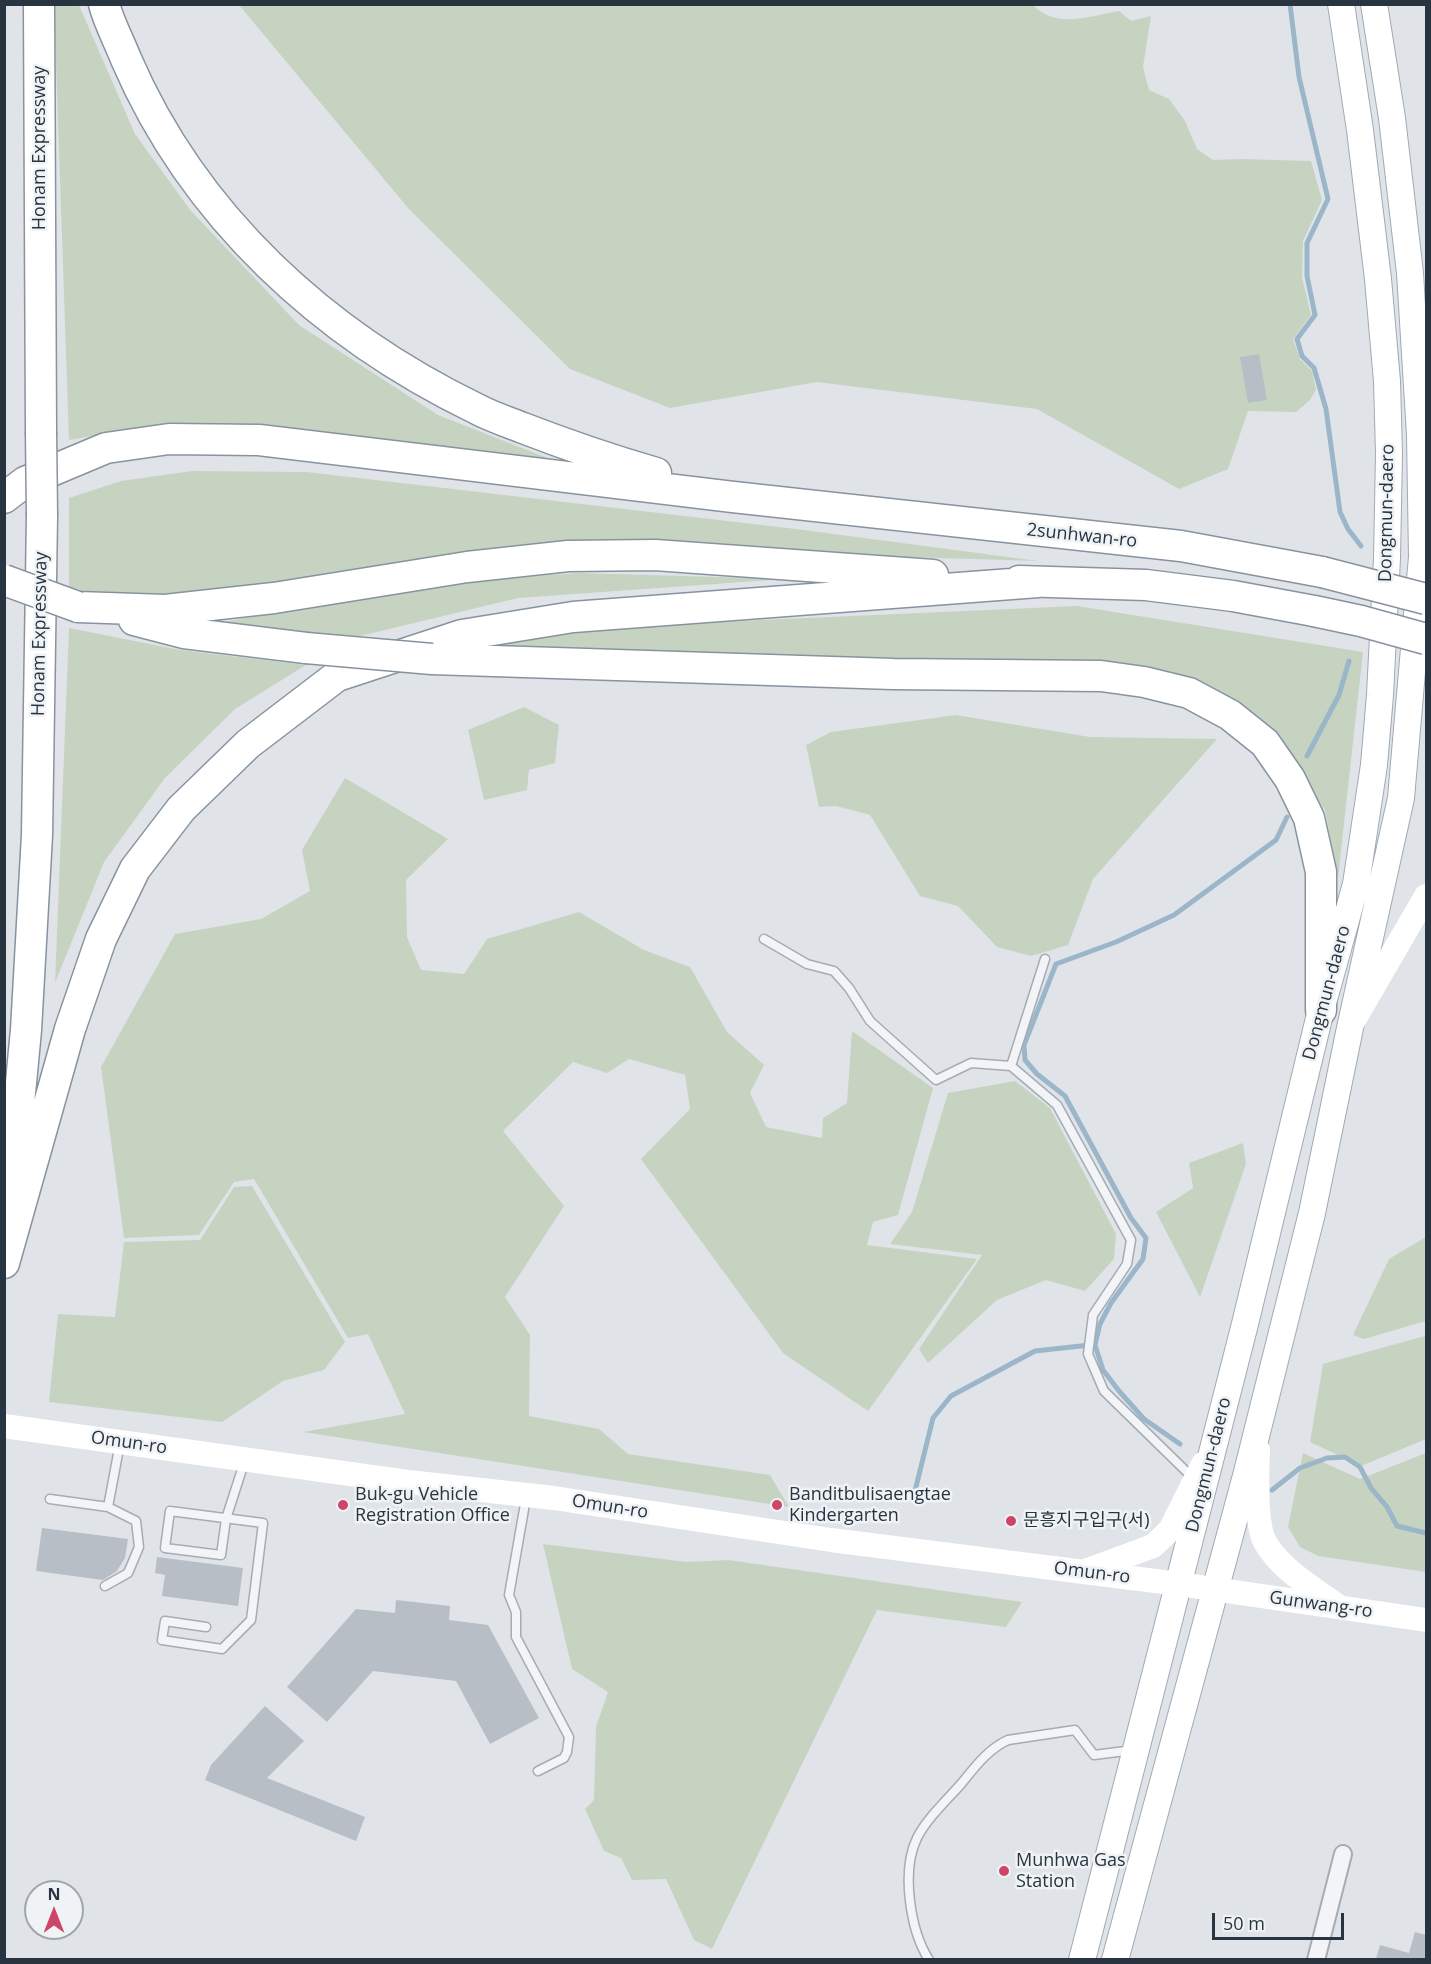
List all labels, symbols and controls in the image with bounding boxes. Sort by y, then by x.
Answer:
street label: Honam Expressway [29,66,51,230]
street label: Dongmun-daero [1375,444,1399,582]
street label: 2sunhwan-ro [1026,519,1138,553]
street label: Honam Expressway [28,552,52,716]
street label: Dongmun-daero [1299,923,1355,1063]
street label: Dongmun-daero [1182,1395,1236,1535]
street label: Omun-ro [90,1427,168,1459]
place label: Buk-gu Vehicle Registration Office [355,1484,510,1526]
place label: Banditbulisaengtae Kindergarten [789,1484,951,1526]
street label: Omun-ro [570,1490,650,1524]
marker: Buk-gu Vehicle Registration Office [336,1498,350,1512]
marker: Banditbulisaengtae Kindergarten [770,1498,784,1512]
place label: 문흥지구입구(서) [1023,1510,1150,1532]
marker: 문흥지구입구(서) [1004,1514,1018,1528]
street label: Omun-ro [1053,1558,1131,1588]
street label: Gunwang-ro [1268,1587,1374,1623]
place label: Munhwa Gas Station [1016,1850,1126,1892]
marker: Munhwa Gas Station [997,1864,1011,1878]
north arrow [24,1880,84,1940]
text: N [47,1883,61,1905]
scale bar [1215,1901,1347,1939]
text: 50 m [1223,1911,1265,1935]

